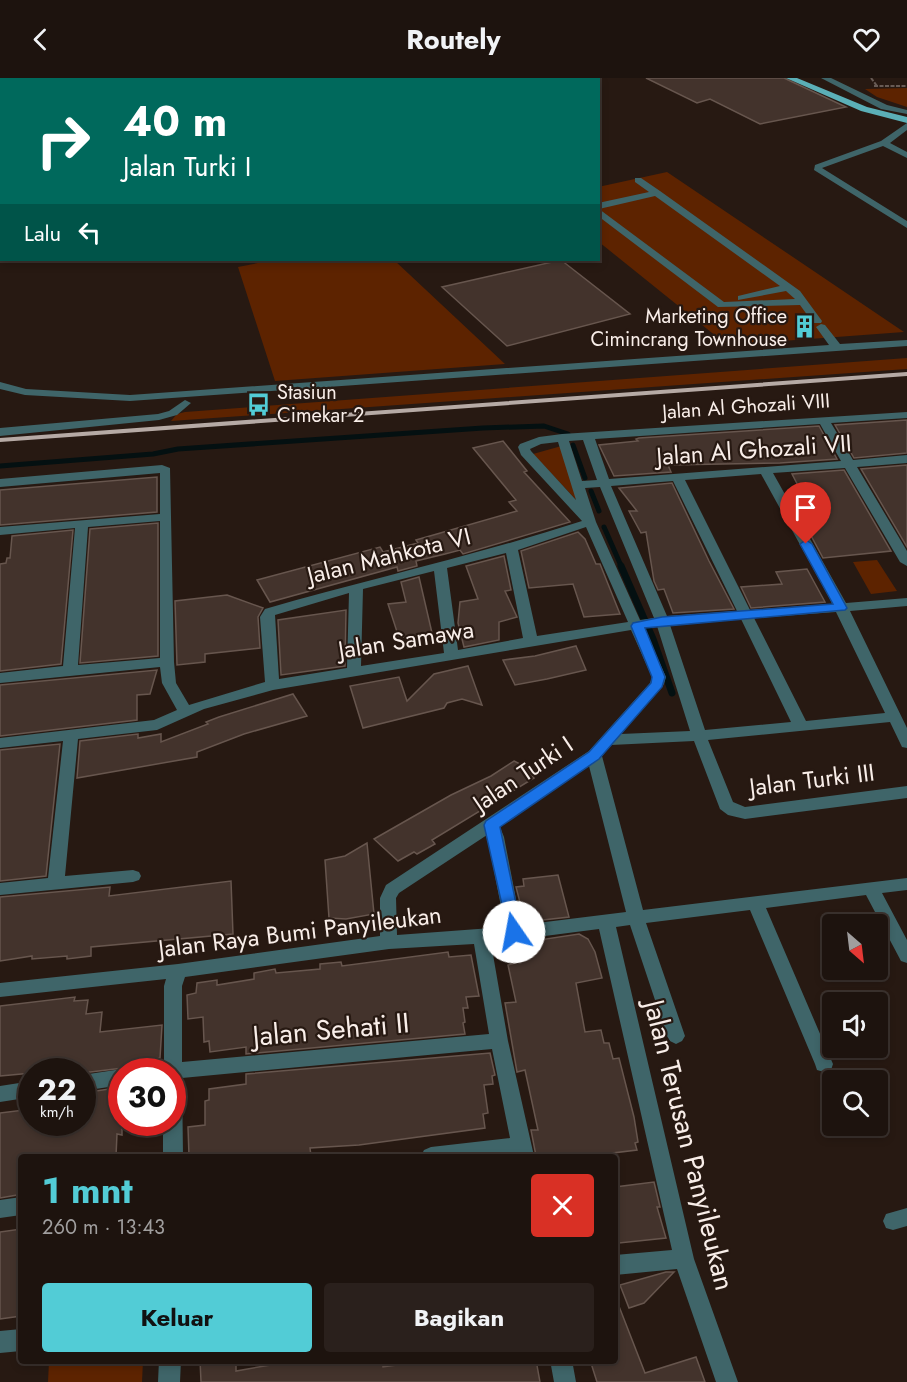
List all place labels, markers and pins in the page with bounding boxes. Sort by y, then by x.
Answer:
place label: Marketing Office Cimincrang Townhouse [591,302,787,354]
building icon: Marketing Office Cimincrang Townhouse [792,314,818,340]
place label: Stasiun Cimekar 2 [277,378,364,430]
bus stop icon: Stasiun Cimekar 2 [246,391,272,417]
pin [780,482,831,544]

